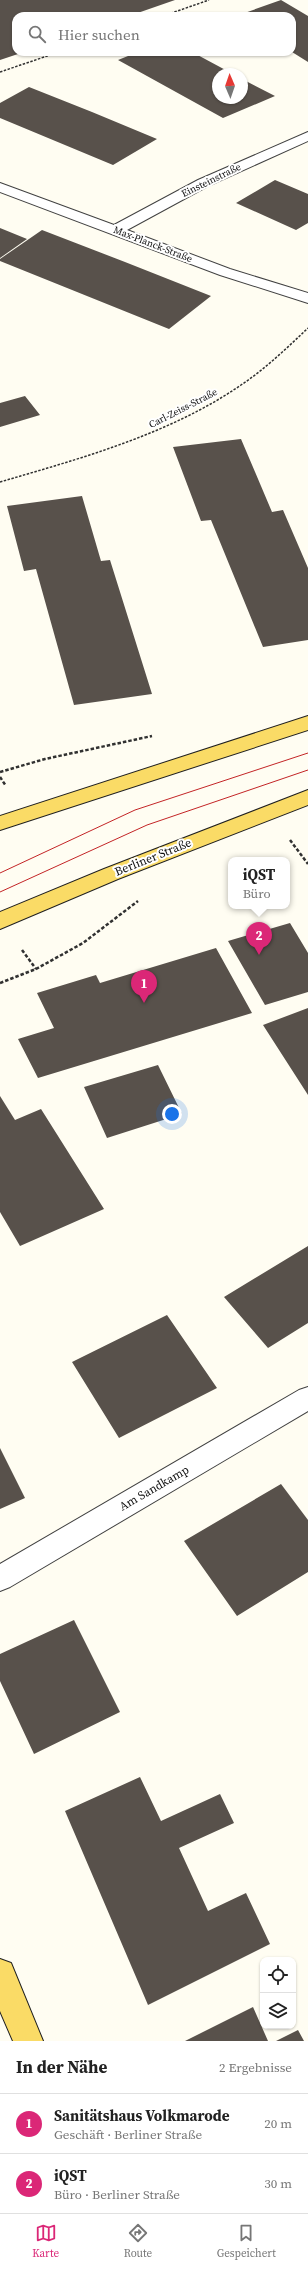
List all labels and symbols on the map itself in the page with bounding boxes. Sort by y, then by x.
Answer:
north arrow [212,68,248,104]
street label: Einsteinstraße [179,160,243,200]
street label: Max-Planck-Straße [112,223,194,265]
street label: Carl-Zeiss-Straße [146,385,220,431]
street label: Berliner Straße [112,834,194,880]
pin: 2 [246,922,272,955]
pin: 1 [131,970,157,1003]
your location [162,1104,182,1124]
street label: Am Sandkamp [116,1462,192,1514]

